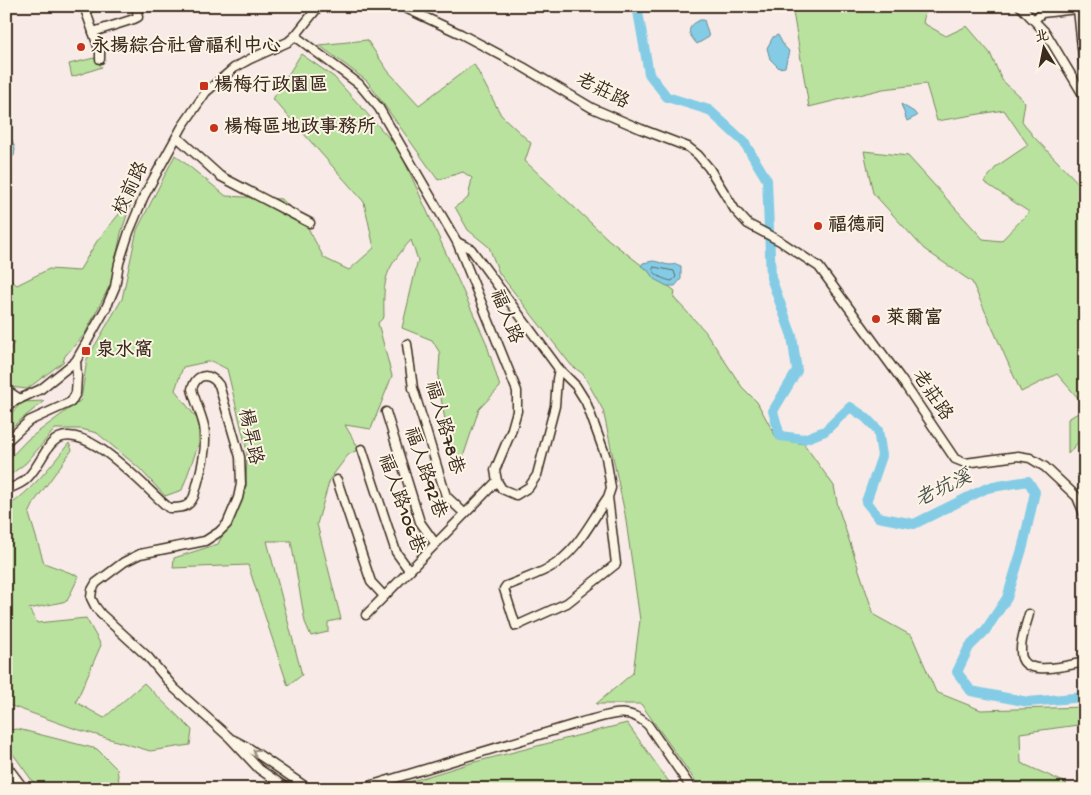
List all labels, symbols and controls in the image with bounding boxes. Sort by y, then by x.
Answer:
north arrow [1018,22,1068,72]
text: 北 [1034,28,1051,47]
place label: 永揚綜合社會福利中心 [91,35,281,59]
marker: 永揚綜合社會福利中心 [75,41,87,53]
street label: 老莊路 [571,68,633,115]
place label: 楊梅行政園區 [214,74,328,98]
marker: 楊梅行政園區 [198,80,210,92]
place label: 楊梅區地政事務所 [224,116,376,140]
marker: 楊梅區地政事務所 [208,122,220,134]
street label: 校前路 [108,158,155,220]
place label: 福德祠 [828,214,885,238]
marker: 福德祠 [812,220,824,232]
street label: 福人路 [484,286,527,348]
place label: 萊爾富 [886,307,943,331]
marker: 萊爾富 [870,313,882,325]
place label: 泉水窩 [96,339,153,363]
marker: 泉水窩 [80,345,92,357]
street label: 老莊路 [906,365,957,426]
street label: 福人路78巷 [419,378,468,477]
street label: 楊昇路 [232,407,267,467]
street label: 福人路92巷 [398,424,451,522]
street label: 福人路106巷 [371,451,430,557]
water label: 老坑溪 [911,464,977,513]
one-way arrow [252,749,261,759]

